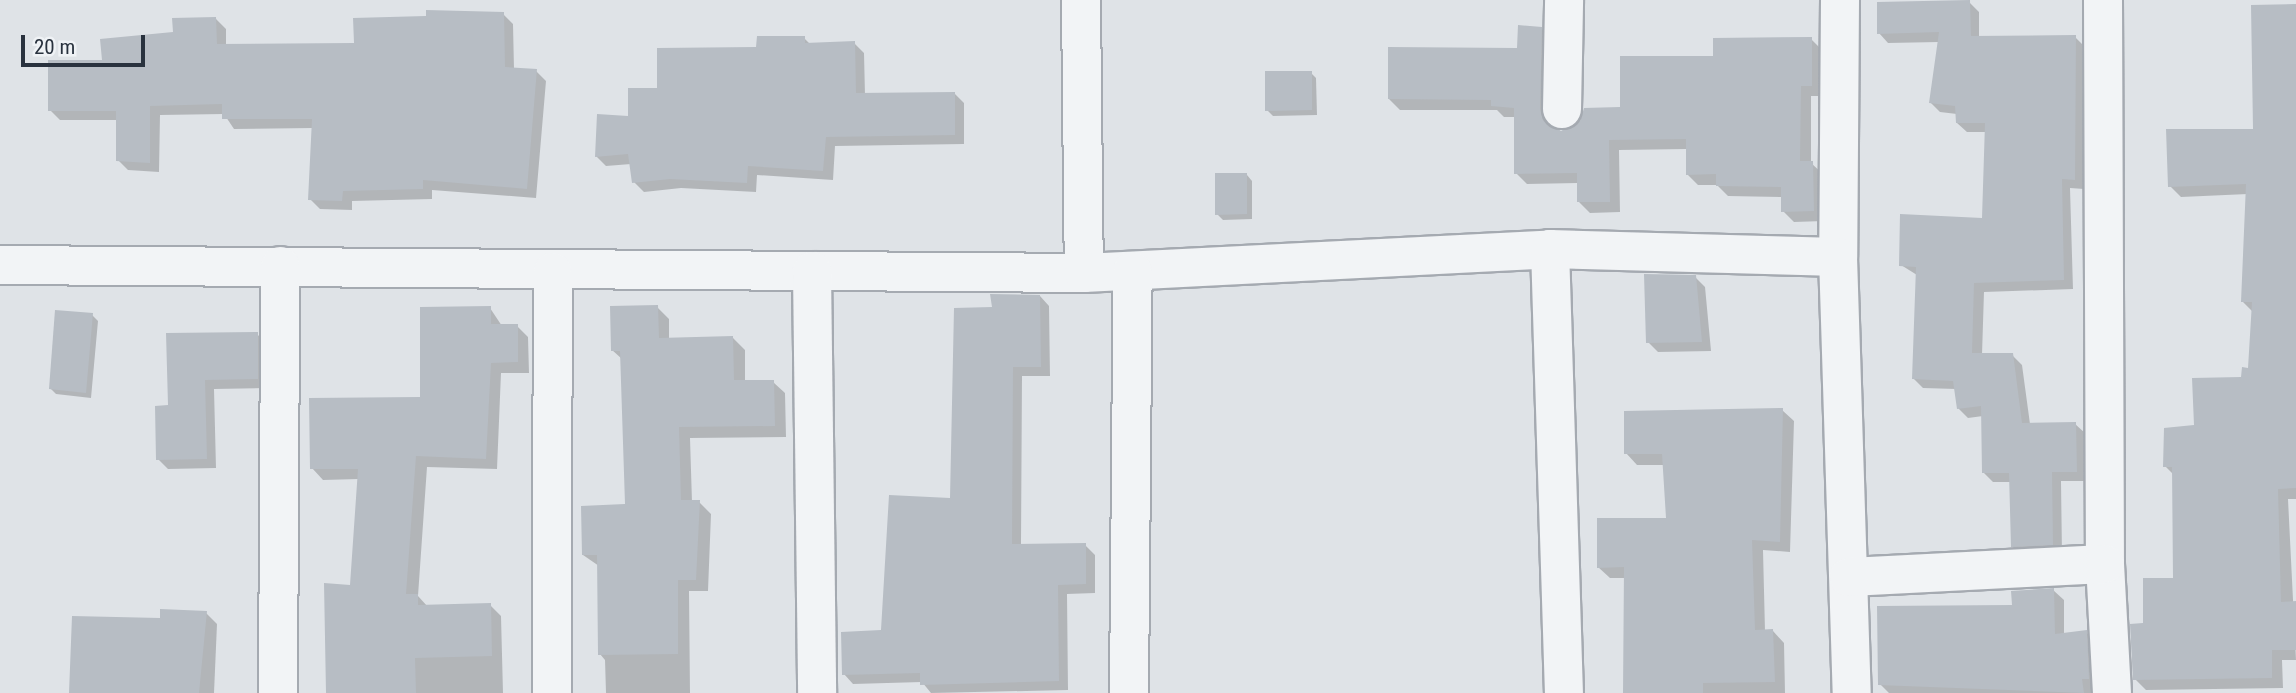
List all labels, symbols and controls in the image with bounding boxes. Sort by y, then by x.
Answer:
scale bar [24,21,149,65]
text: 20 m [34,35,75,59]

